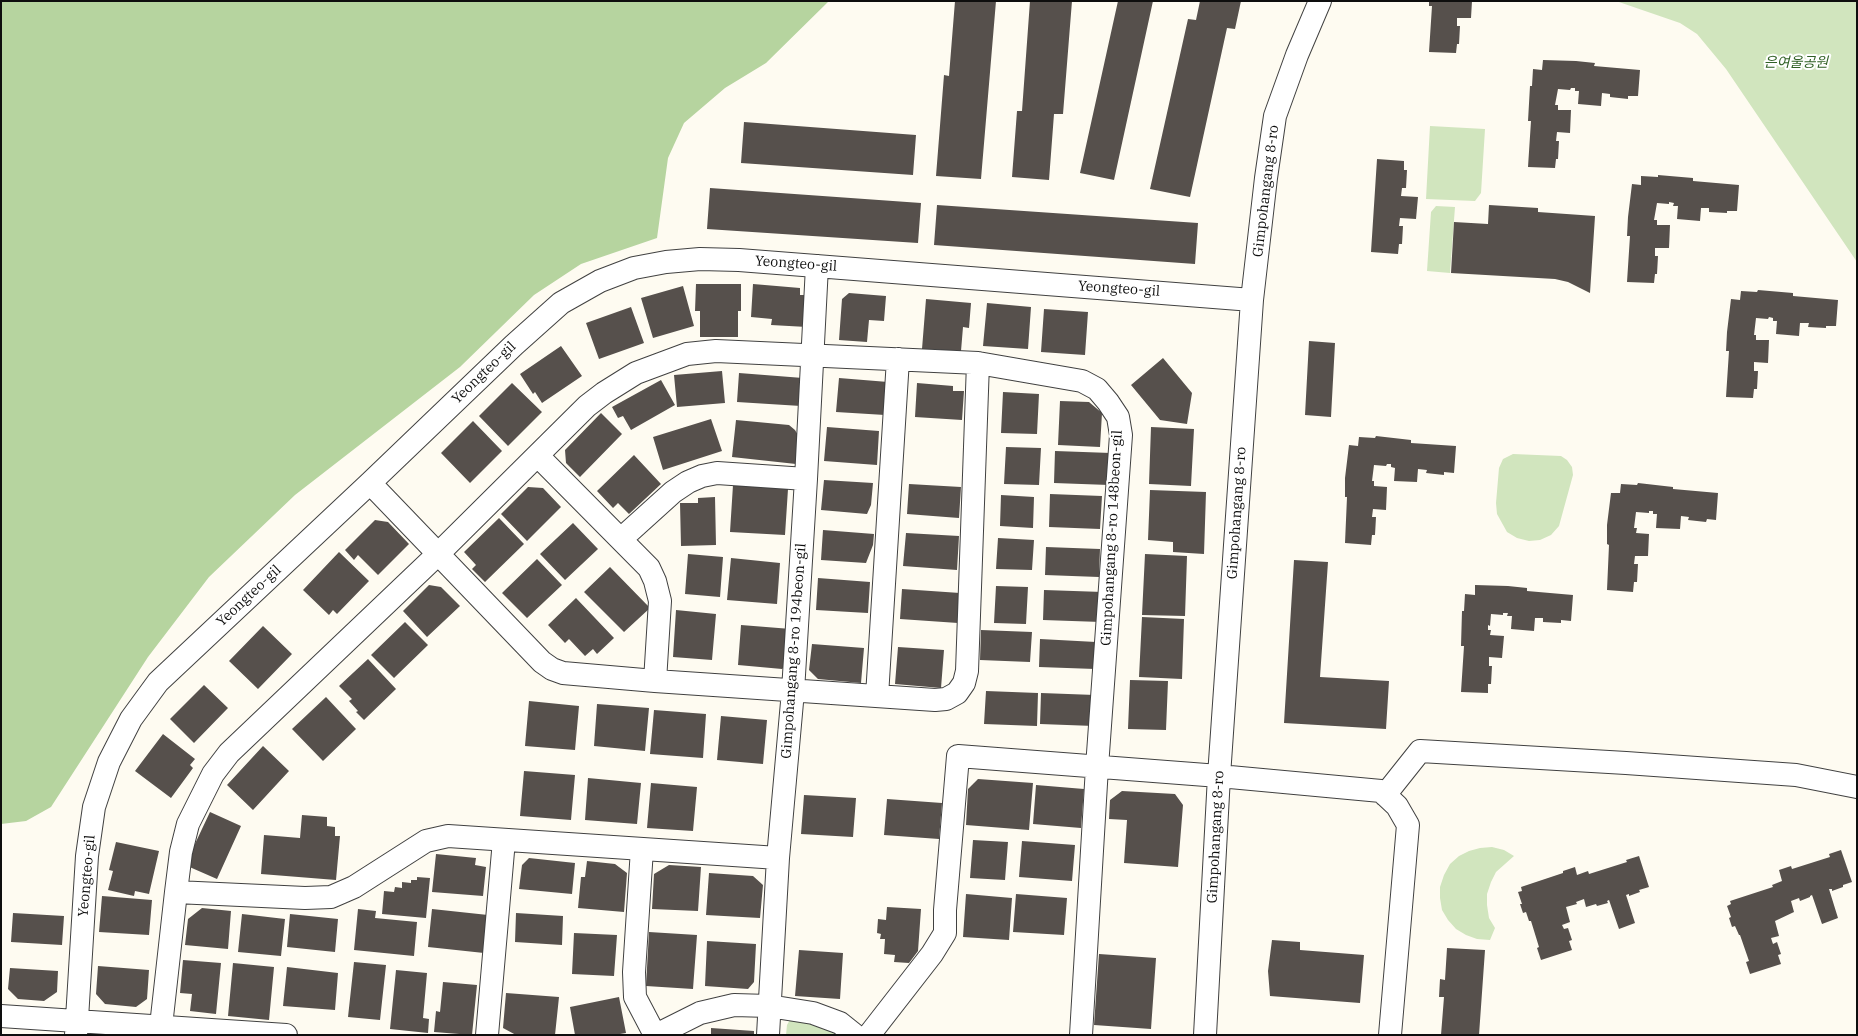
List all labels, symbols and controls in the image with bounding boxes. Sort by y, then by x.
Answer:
park label: 은여울공원 [1764,55,1828,71]
street label: Gimpohangang 8-ro [1250,124,1282,258]
street label: Yeongteo-gil [754,253,838,275]
street label: Yeongteo-gil [1077,278,1161,300]
street label: Yeongteo-gil [449,338,519,408]
street label: Gimpohangang 8-ro 148beon-gil [1098,430,1126,646]
street label: Gimpohangang 8-ro [1224,446,1250,580]
street label: Gimpohangang 8-ro 194beon-gil [778,543,810,759]
street label: Yeongteo-gil [213,562,285,630]
street label: Gimpohangang 8-ro [1204,770,1228,904]
street label: Yeongteo-gil [75,834,99,918]

